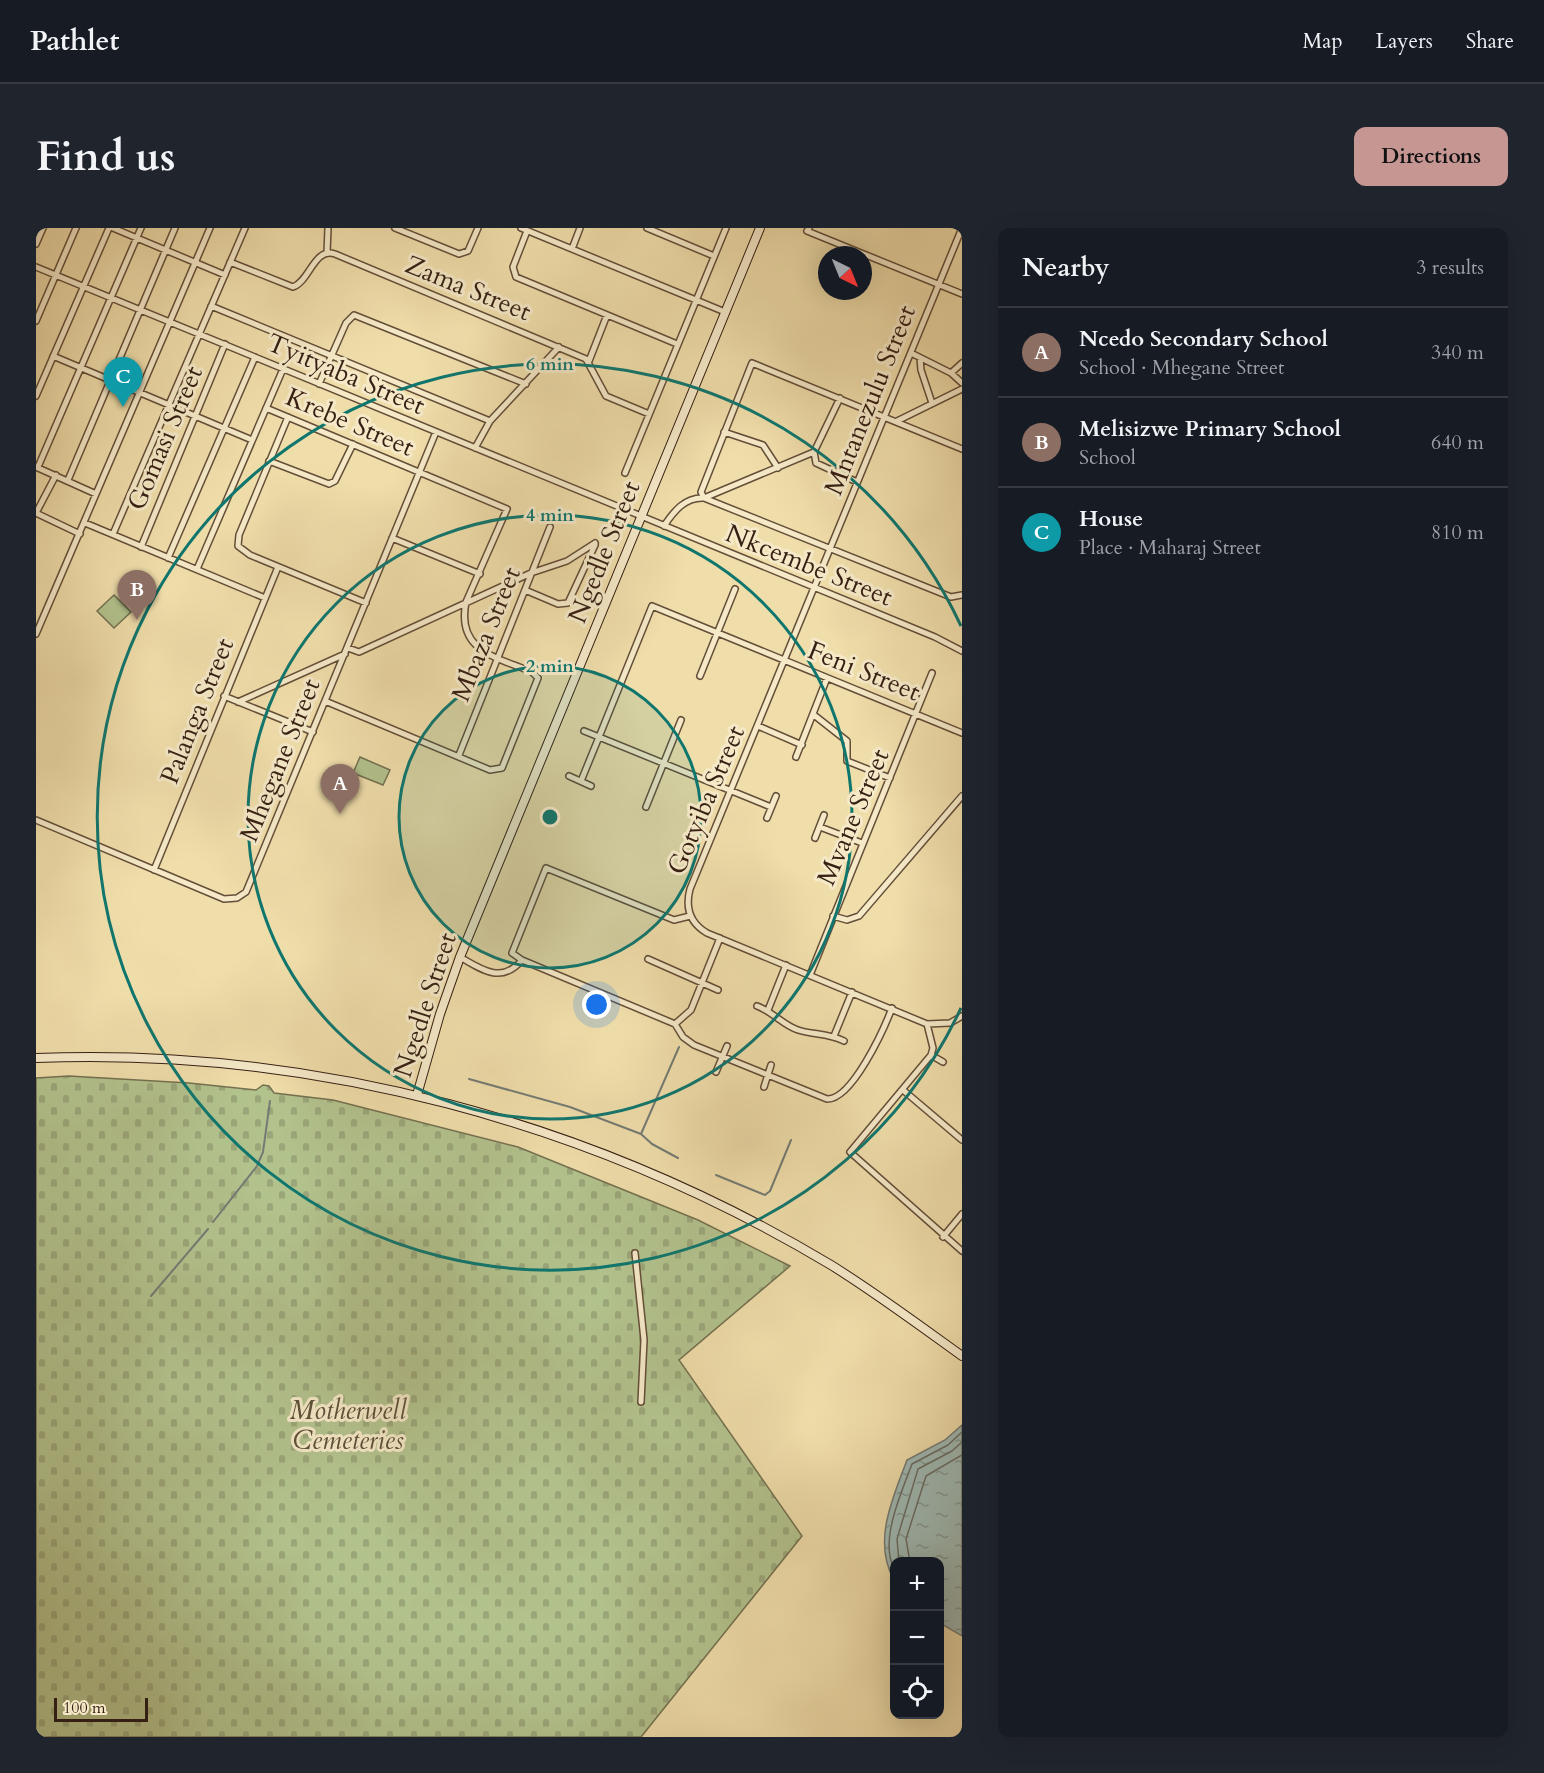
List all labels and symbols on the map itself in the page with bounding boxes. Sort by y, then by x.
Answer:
north arrow [818,246,872,300]
street label: Zama Street [400,247,536,329]
street label: Mntanezulu Street [816,300,924,500]
street label: Tyityaba Street [262,325,430,423]
text: 6 min [526,352,574,377]
pin: C [104,358,142,407]
street label: Gomasi Street [119,361,211,515]
street label: Krebe Street [281,379,419,465]
street label: Ngedle Street [560,476,648,628]
text: 4 min [526,503,574,528]
street label: Nkcembe Street [720,516,898,614]
street label: Mbaza Street [443,562,529,706]
pin: B [118,570,156,620]
street label: Palanga Street [152,633,242,789]
street label: Feni Street [803,633,925,709]
text: 2 min [526,654,574,679]
street label: Mhegane Street [231,673,329,847]
street label: Gotyiba Street [659,720,753,880]
street label: Mvane Street [809,743,897,891]
pin: A [320,764,360,814]
centre of rings [540,807,560,827]
street label: Ngedle Street [385,928,465,1082]
your location [582,990,611,1019]
park label: Motherwell Cemeteries [290,1393,407,1458]
scale bar [54,1695,148,1722]

